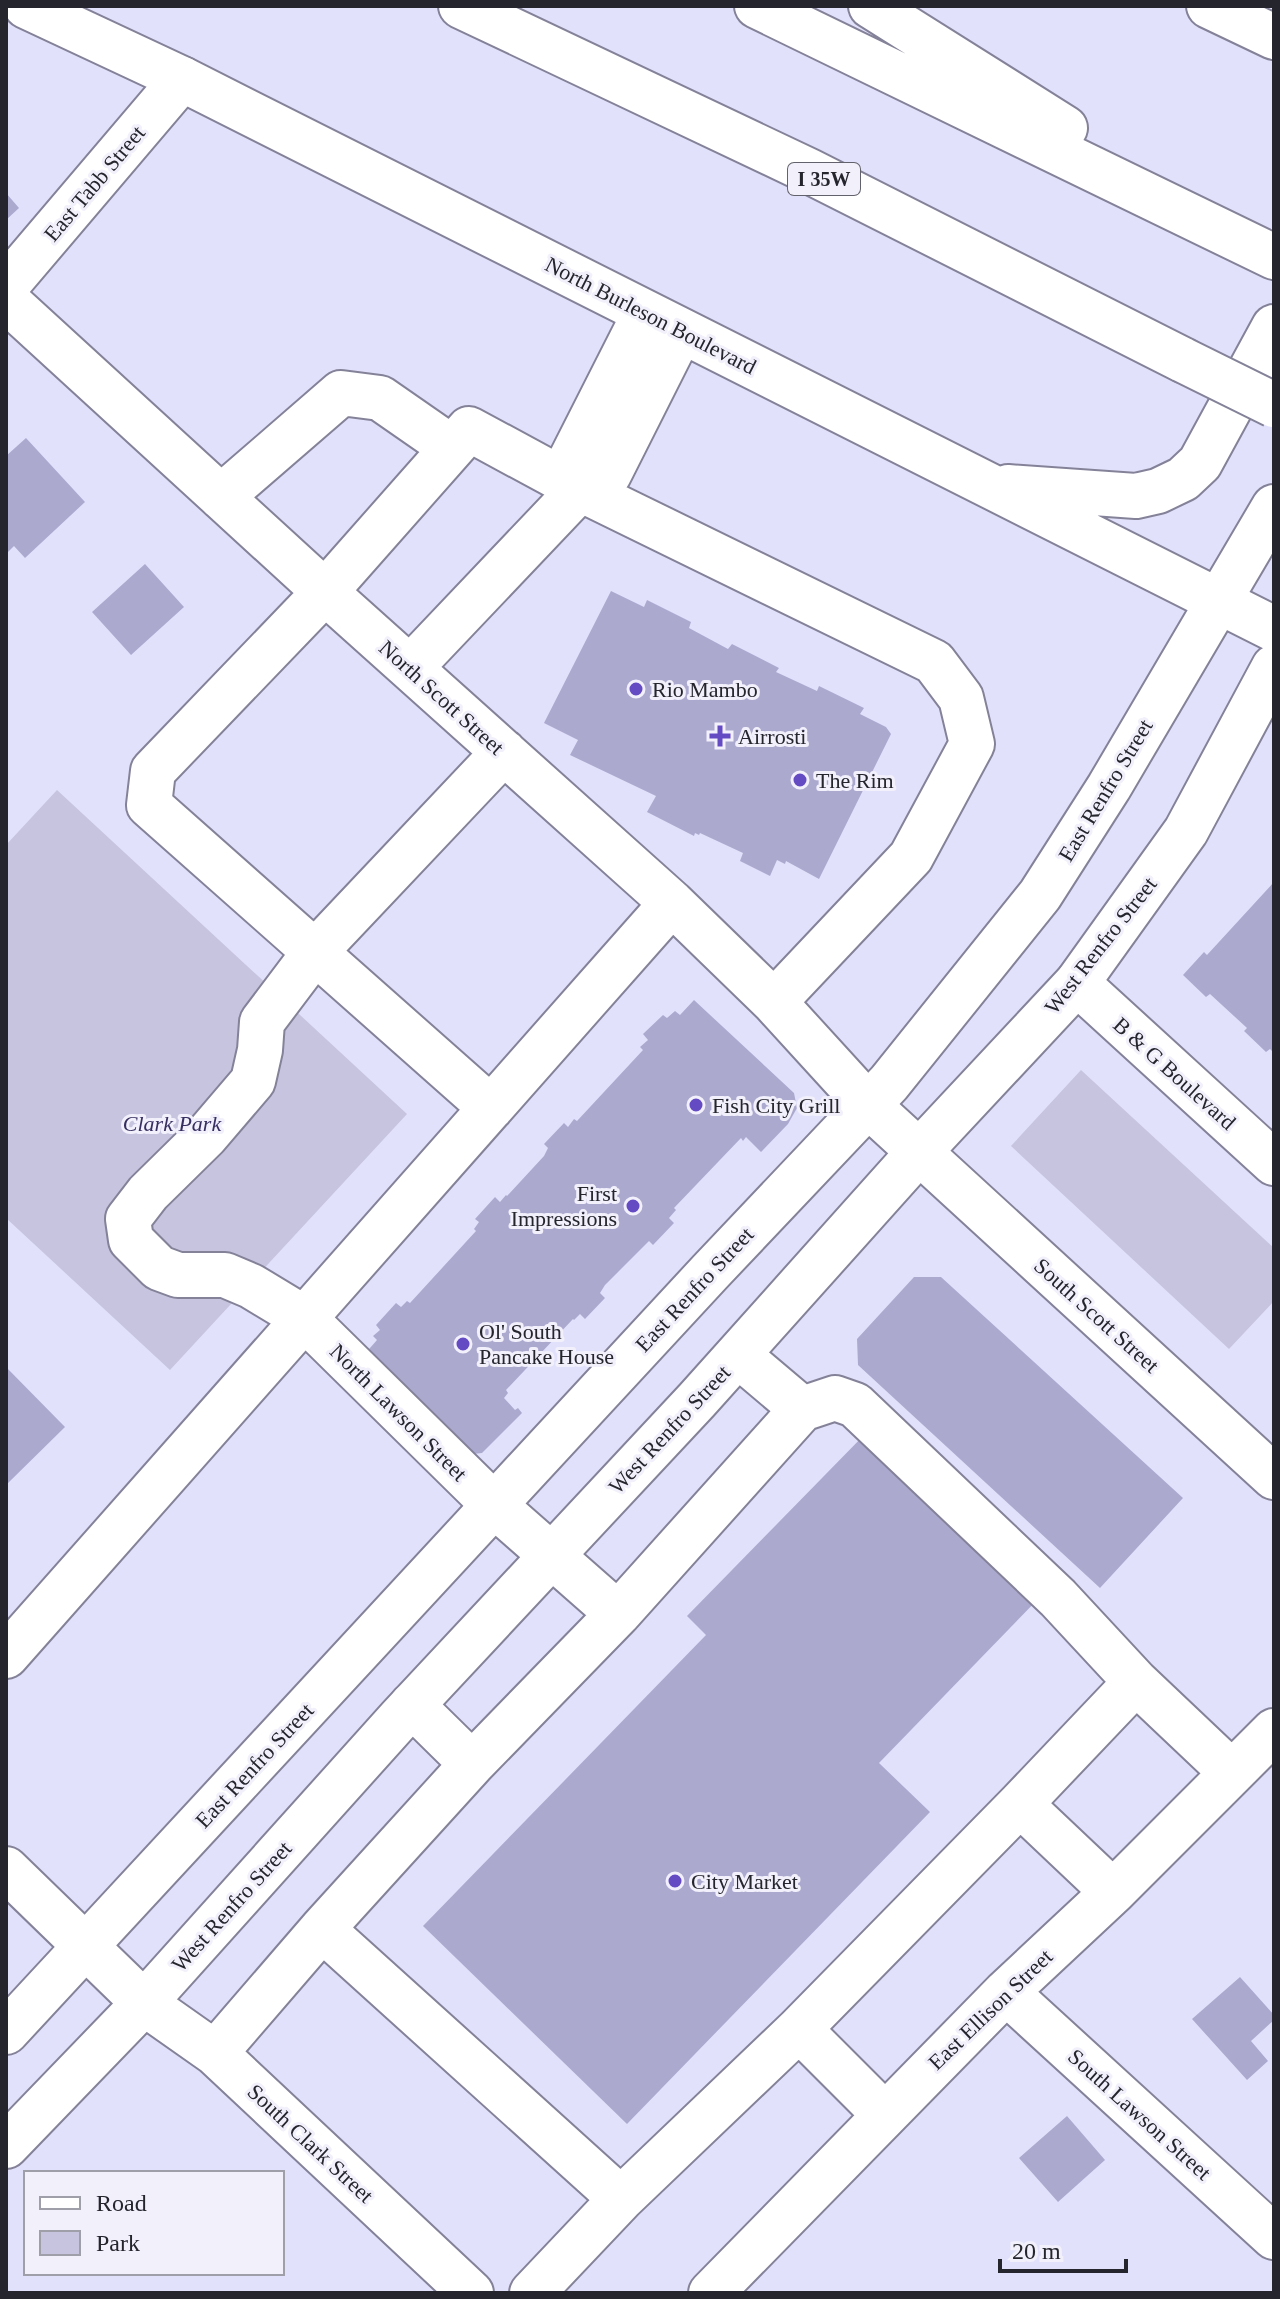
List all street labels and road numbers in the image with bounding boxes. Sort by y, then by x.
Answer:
street label: East Tabb Street [39,120,150,246]
road number: I 35W [788,163,860,195]
street label: North Burleson Boulevard [541,251,760,380]
street label: North Scott Street [374,635,509,760]
street label: East Renfro Street [1053,715,1158,866]
street label: West Renfro Street [1039,872,1162,1019]
street label: B & G Boulevard [1108,1012,1241,1135]
street label: East Renfro Street [630,1222,759,1357]
street label: South Scott Street [1029,1253,1164,1378]
street label: North Lawson Street [325,1339,472,1486]
street label: West Renfro Street [603,1360,735,1499]
street label: East Renfro Street [190,1698,319,1833]
street label: West Renfro Street [166,1836,296,1977]
street label: East Ellison Street [923,1944,1057,2075]
street label: South Lawson Street [1063,2044,1216,2185]
street label: South Clark Street [243,2079,379,2208]

